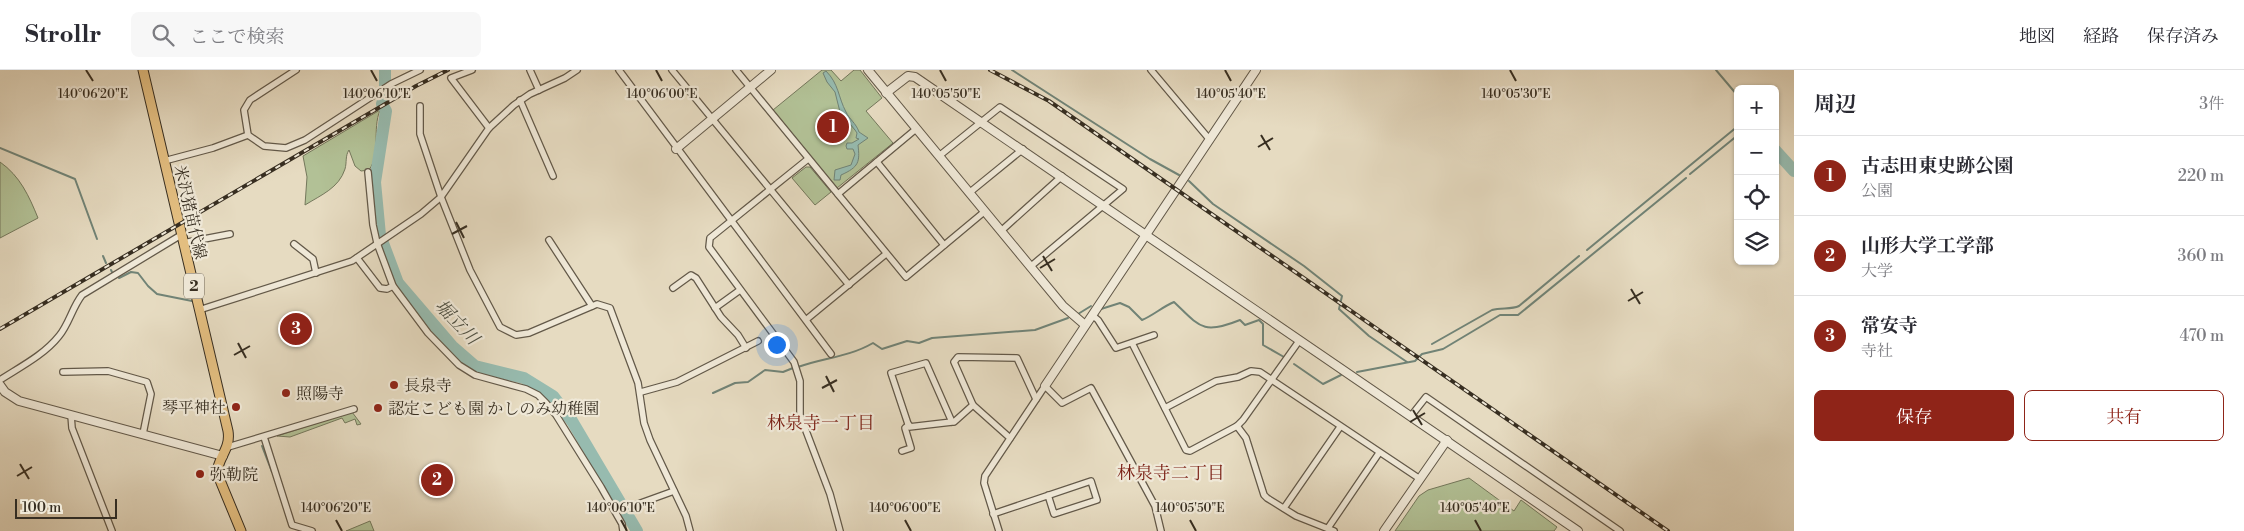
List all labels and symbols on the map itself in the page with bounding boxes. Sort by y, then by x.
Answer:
text: 140°06'20"E [58,87,128,102]
text: 140°06'10"E [343,87,411,102]
text: 140°06'00"E [626,87,698,102]
text: 140°05'50"E [911,87,981,102]
text: 140°05'40"E [1196,87,1266,102]
text: 140°05'30"E [1481,87,1551,102]
pin: 1 [817,108,849,146]
street label: 米沢猪苗代線 [169,163,211,261]
road number: 2 [184,274,204,298]
water label: 堀立川 [430,295,485,351]
pin: 3 [280,310,312,348]
your location [764,332,790,358]
place label: 長泉寺 [404,376,452,396]
marker: 長泉寺 [388,379,400,391]
place label: 照陽寺 [296,384,344,404]
marker: 照陽寺 [280,387,292,399]
place label: 琴平神社 [162,398,226,418]
place label: 認定こども園 かしのみ幼稚園 [388,399,599,419]
marker: 琴平神社 [230,401,242,413]
marker: 認定こども園 かしのみ幼稚園 [372,402,384,414]
district label: 林泉寺一丁目 [767,412,875,435]
pin: 2 [421,461,453,499]
district label: 林泉寺二丁目 [1117,462,1225,485]
place label: 弥勒院 [210,465,258,485]
marker: 弥勒院 [194,468,206,480]
scale bar [15,496,118,519]
text: 140°06'20"E [301,501,371,516]
text: 140°06'10"E [587,501,655,516]
text: 140°06'00"E [869,501,941,516]
text: 140°05'50"E [1155,501,1225,516]
text: 140°05'40"E [1440,501,1510,516]

